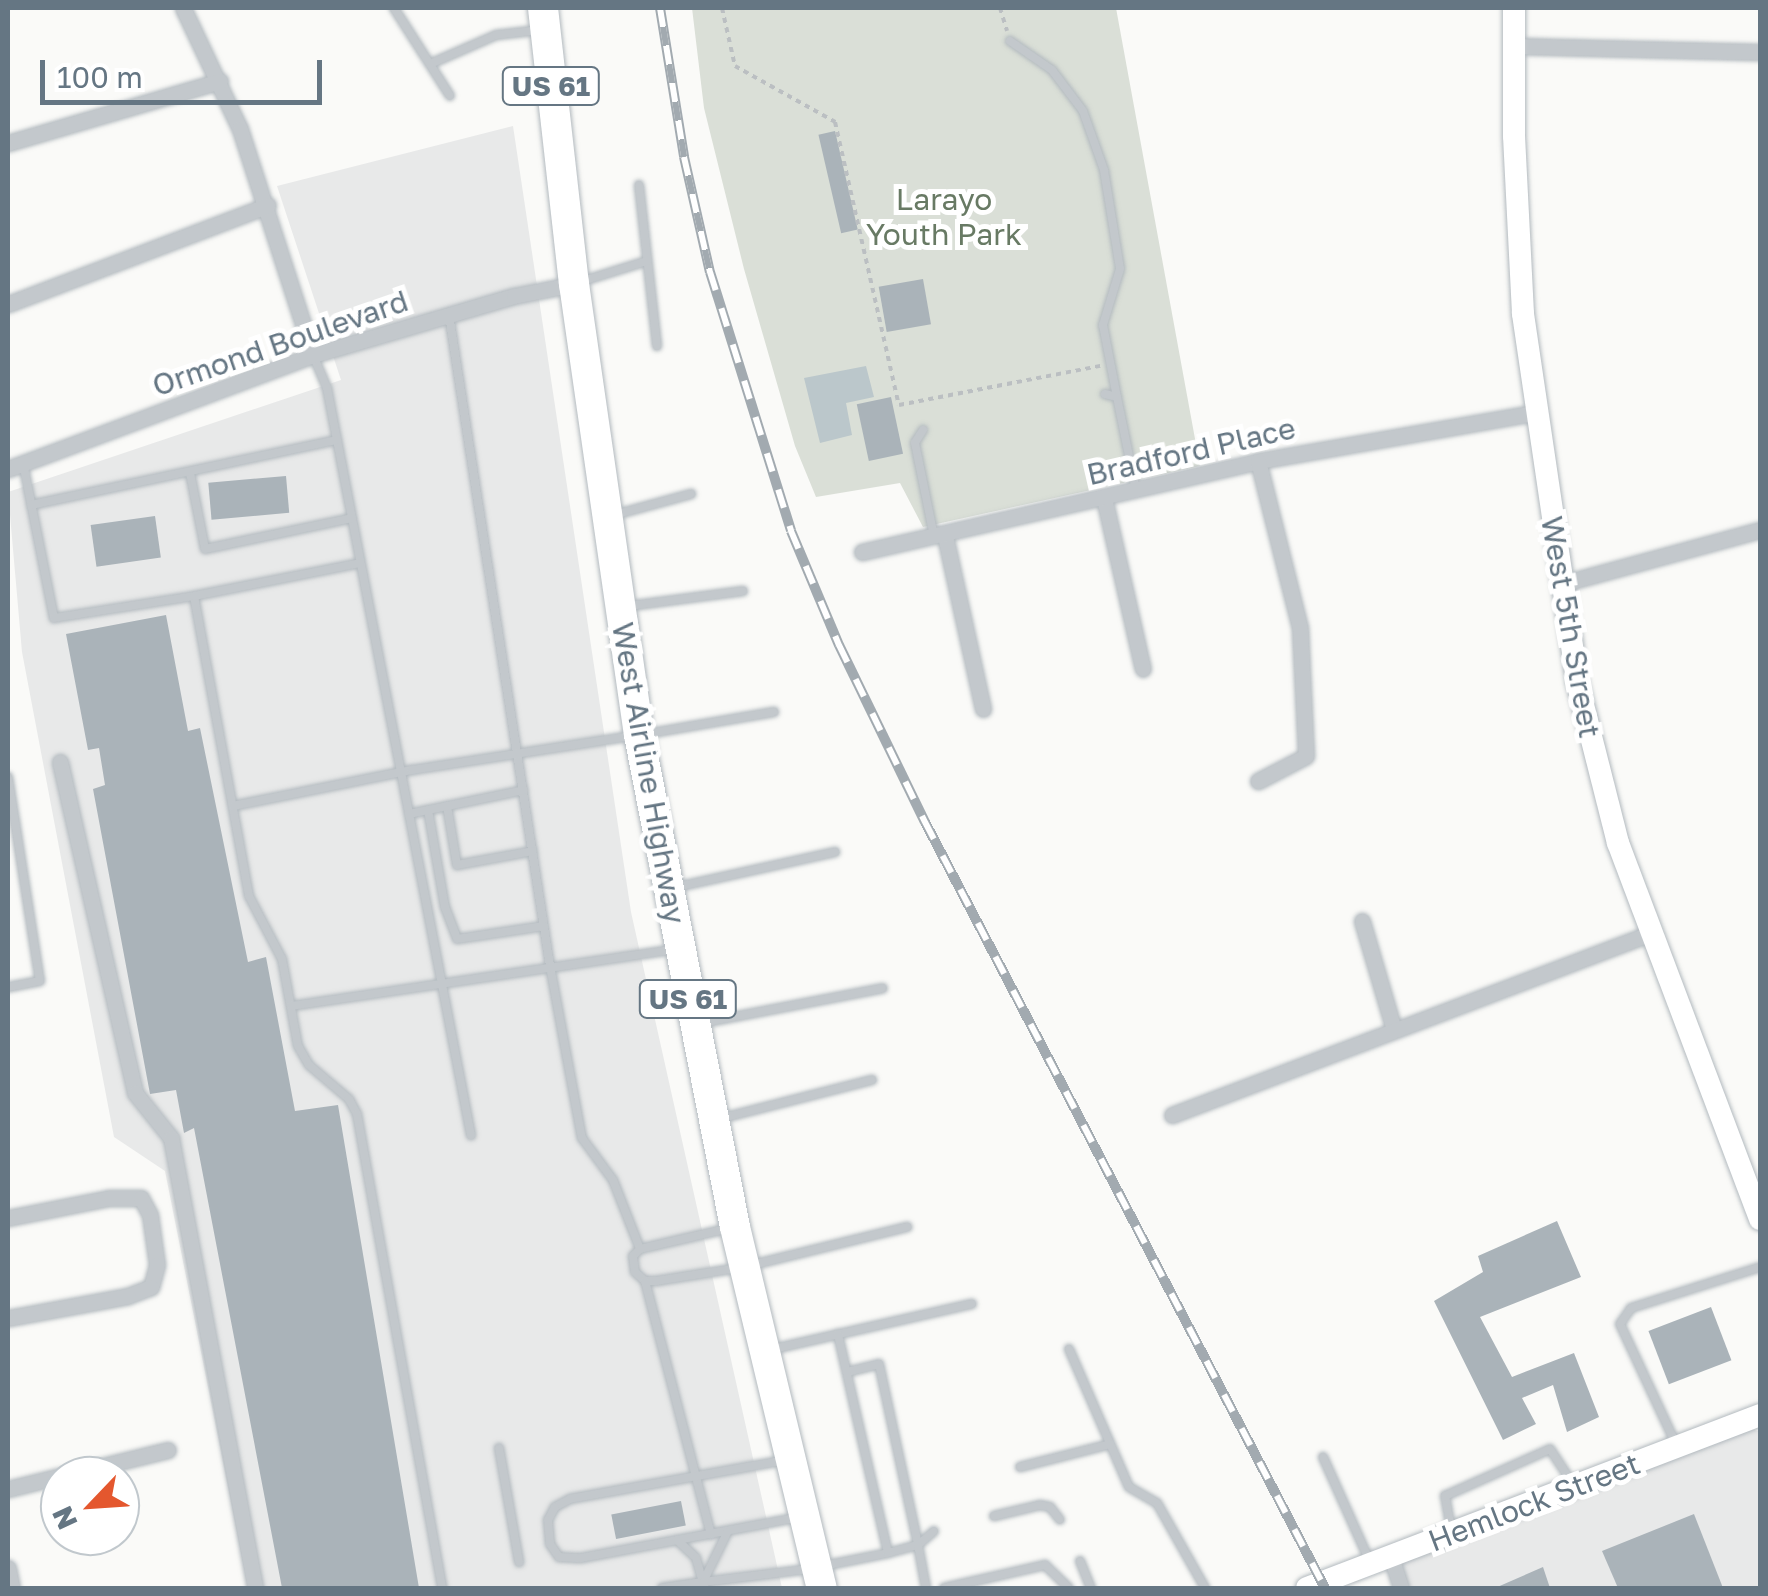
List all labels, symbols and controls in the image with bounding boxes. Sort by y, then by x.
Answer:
scale bar [45,40,328,102]
text: 100 m [57,59,143,95]
road number: US 61 [501,63,601,109]
park label: Larayo Youth Park [866,181,1022,252]
street label: Ormond Boulevard [147,282,413,404]
street label: Bradford Place [1083,410,1299,492]
street label: West 5th Street [1534,513,1608,741]
street label: West Airline Highway [605,619,693,927]
road number: US 61 [638,976,738,1022]
street label: Hemlock Street [1423,1445,1645,1559]
north arrow [40,1456,140,1556]
text: N [45,1501,84,1535]

